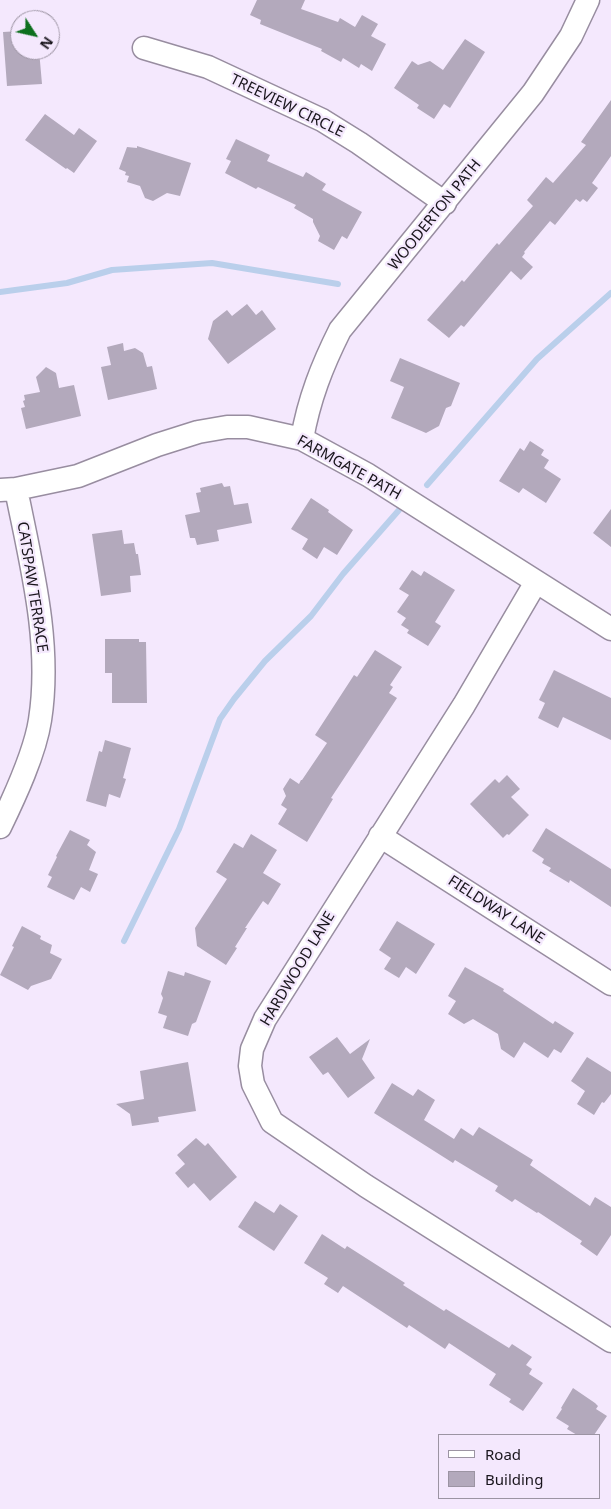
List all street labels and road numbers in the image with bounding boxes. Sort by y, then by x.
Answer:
street label: TREEVIEW CIRCLE [227,71,347,141]
street label: WOODERTON PATH [385,156,485,274]
street label: FARMGATE PATH [294,432,404,504]
street label: CATSPAW TERRACE [13,520,51,654]
street label: FIELDWAY LANE [444,872,548,948]
street label: HARDWOOD LANE [257,909,339,1029]

